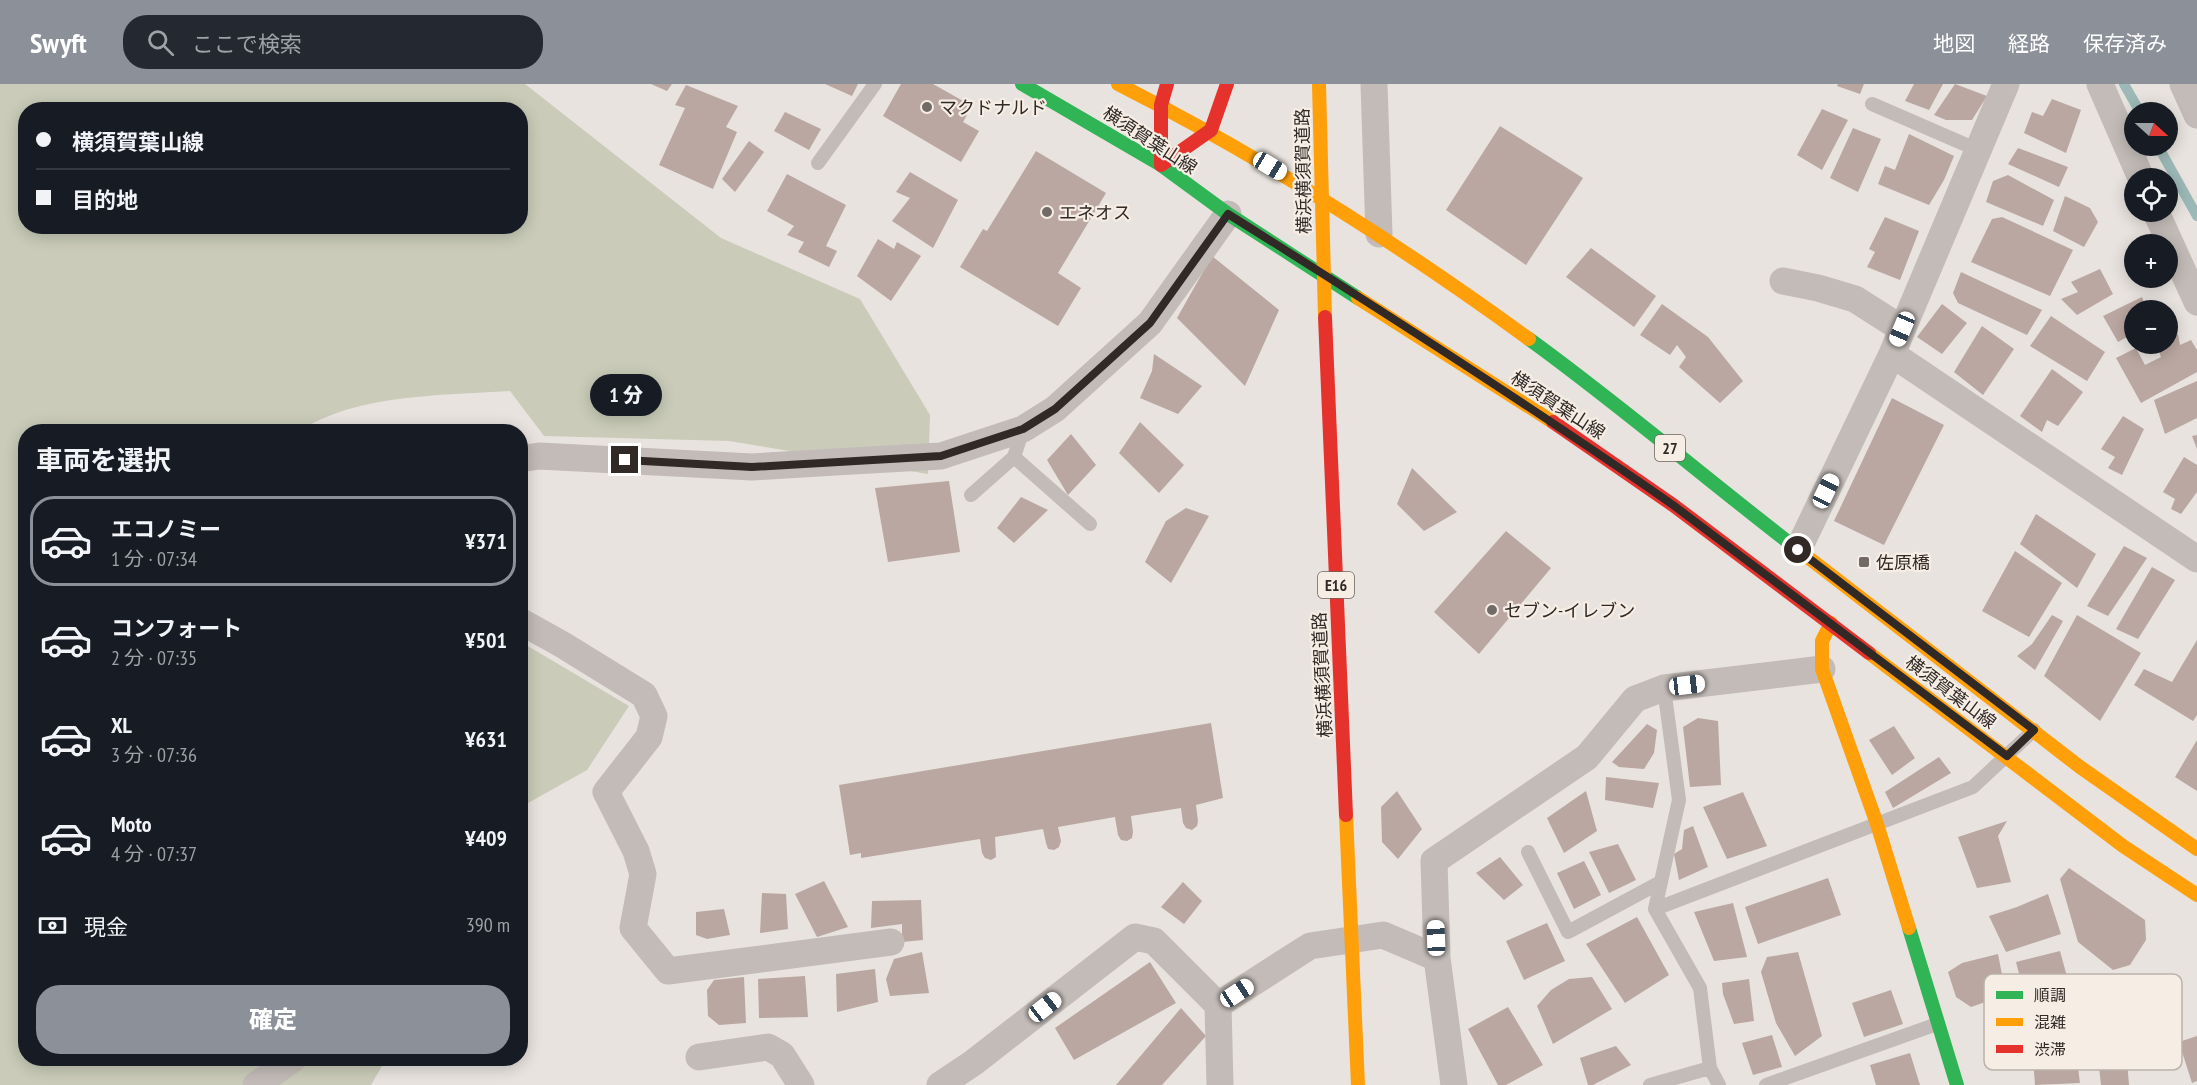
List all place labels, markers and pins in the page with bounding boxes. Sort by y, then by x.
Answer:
place label: マクドナルド [939,96,1047,119]
marker: マクドナルド [920,100,934,114]
place label: エネオス [1059,201,1131,224]
marker: エネオス [1040,205,1054,219]
place label: 佐原橋 [1876,551,1930,574]
marker: 佐原橋 [1857,555,1871,569]
place label: セブン-イレブン [1504,599,1635,622]
marker: セブン-イレブン [1485,603,1499,617]

